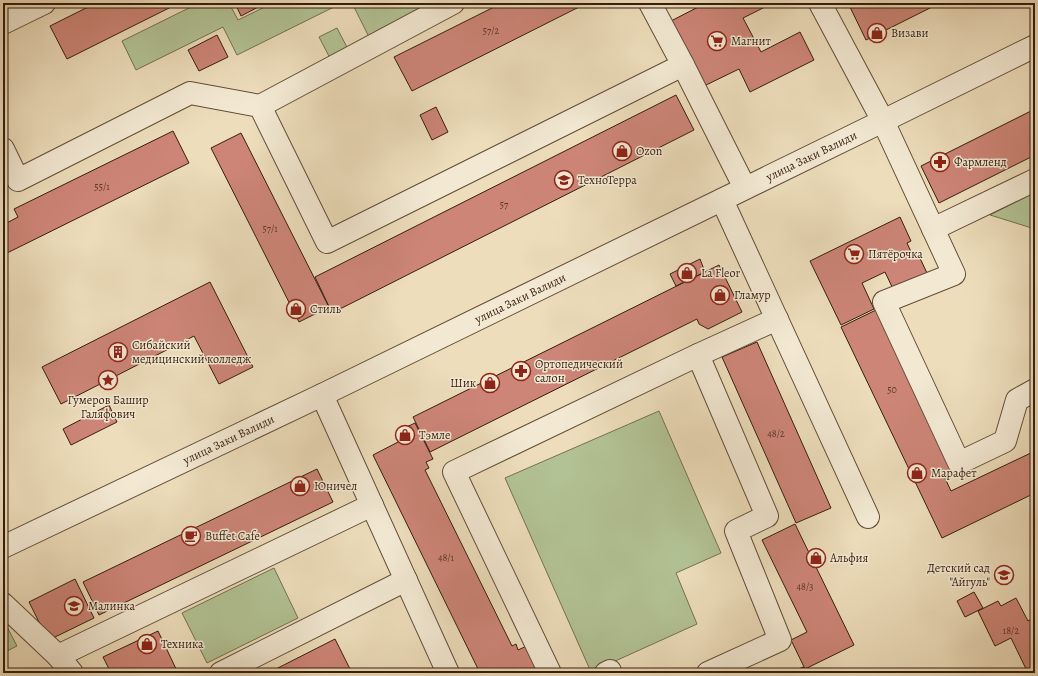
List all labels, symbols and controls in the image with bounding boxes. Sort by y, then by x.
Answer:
shop icon: Визави [866,22,888,44]
house number: 57/2 [483,24,500,37]
place label: Визави [891,25,929,41]
supermarket icon: Магнит [706,30,728,52]
place label: Магнит [731,33,772,49]
street label: улица Заки Валиди [762,127,860,185]
shop icon: Ozon [611,140,633,162]
place label: Ozon [636,143,663,159]
pharmacy icon: Фармленд [929,151,951,173]
place label: Фармленд [954,154,1007,170]
school or university icon: ТехноТерра [553,169,575,191]
place label: ТехноТерра [578,172,637,188]
house number: 55/1 [94,180,110,193]
house number: 57 [500,198,509,211]
house number: 57/1 [262,222,278,235]
supermarket icon: Пятёрочка [843,243,865,265]
place label: Пятёрочка [868,246,923,262]
shop icon: La Fleor [676,262,698,284]
place label: La Fleor [701,265,740,281]
street label: улица Заки Валиди [471,269,568,328]
shop icon: Гламур [709,284,731,306]
place label: Гламур [734,287,771,303]
shop icon: Стиль [285,298,307,320]
place label: Стиль [310,301,342,317]
place label: Сибайский медицинский колледж [132,337,251,367]
building icon: Сибайский медицинский колледж [107,341,129,363]
place label: Ортопедический салон [535,356,623,386]
pharmacy icon: Ортопедический салон [510,360,532,382]
place icon: Гумеров Башир Галяфович [97,369,119,391]
shop icon: Шик [479,372,501,394]
place label: Шик [450,375,476,391]
house number: 50 [887,383,897,396]
place label: Гумеров Башир Галяфович [67,392,149,422]
street label: улица Заки Валиди [180,411,277,468]
shop icon: Тэмле [394,424,416,446]
place label: Тэмле [419,427,451,443]
house number: 48/2 [767,427,785,440]
shop icon: Марафет [906,462,928,484]
place label: Марафет [931,465,977,481]
shop icon: Юничел [289,475,311,497]
place label: Юничел [314,478,357,494]
cafe icon: Buffet Cafe [180,525,202,547]
place label: Buffet Cafe [205,528,260,544]
shop icon: Альфия [805,547,827,569]
place label: Альфия [829,550,869,566]
house number: 48/1 [438,551,455,564]
place label: Детский сад "Айгуль" [927,560,990,590]
school or university icon: Детский сад "Айгуль" [993,564,1015,586]
house number: 48/3 [797,580,813,593]
school or university icon: Малинка [63,595,85,617]
place label: Малинка [88,598,136,614]
house number: 18/2 [1003,624,1019,637]
shop icon: Техника [136,633,158,655]
place label: Техника [161,636,204,652]

